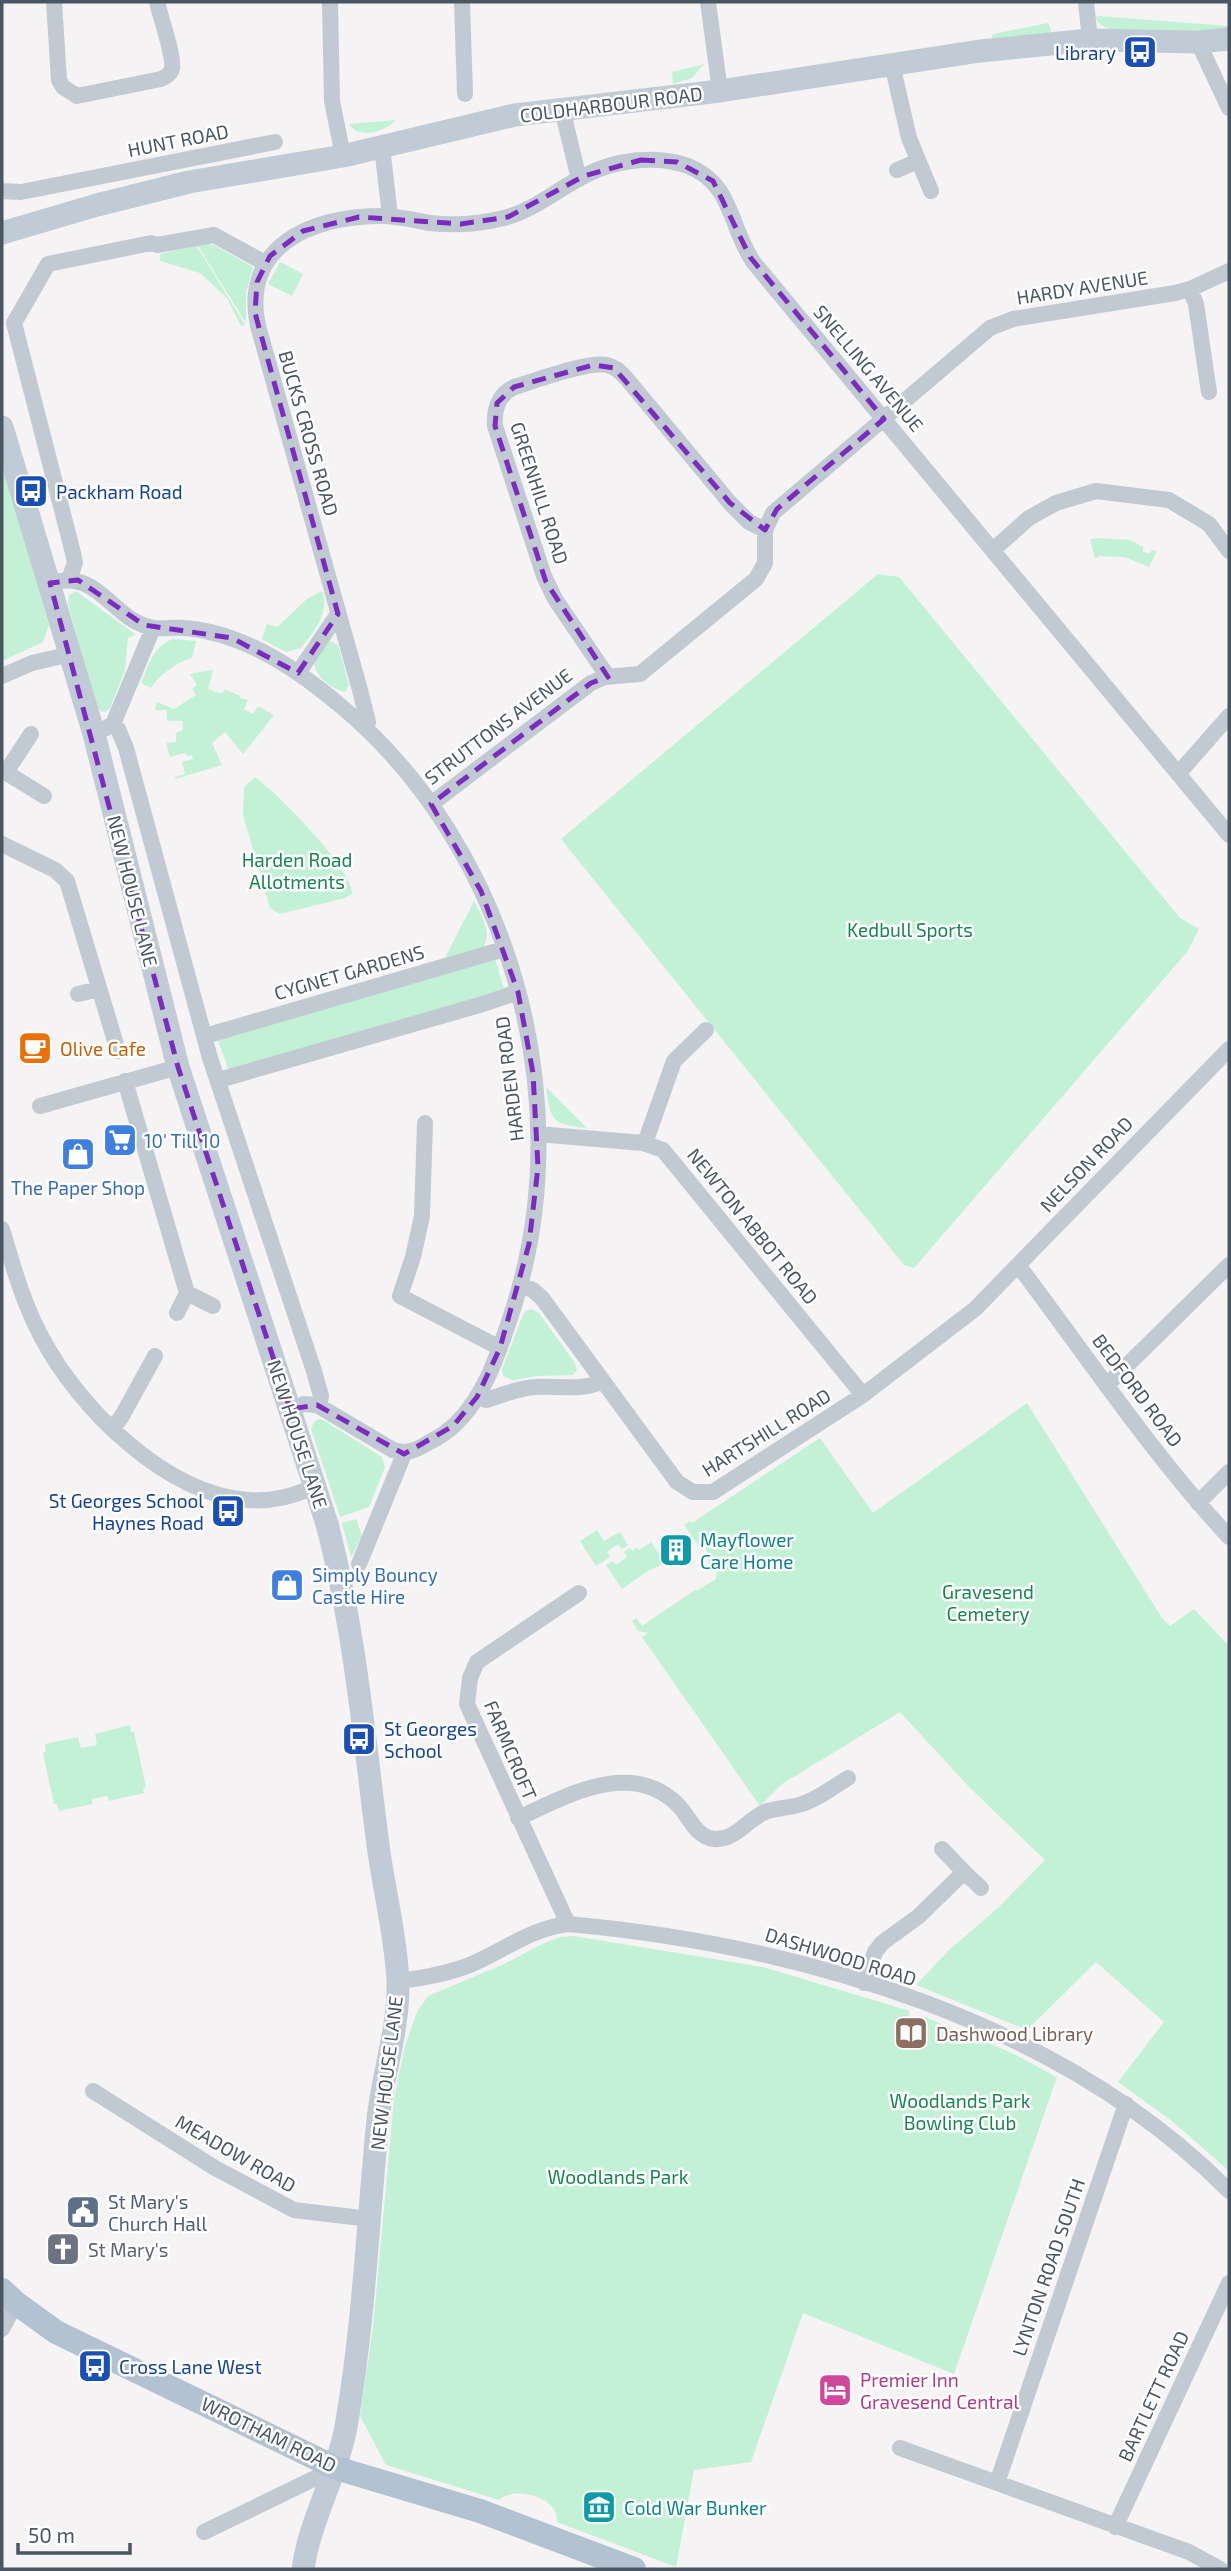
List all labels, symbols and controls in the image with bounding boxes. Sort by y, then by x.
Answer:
bus stop icon: Library [1121,33,1159,71]
place label: Library [1055,41,1116,64]
street label: COLDHARBOUR ROAD [518,81,704,127]
street label: HUNT ROAD [126,119,230,161]
street label: HARDY AVENUE [1015,265,1149,309]
street label: SNELLING AVENUE [809,300,929,436]
street label: BUCKS CROSS ROAD [274,348,344,518]
street label: GREENHILL ROAD [506,419,574,567]
bus stop icon: Packham Road [12,472,50,510]
place label: Packham Road [56,480,183,503]
street label: STRUTTONS AVENUE [420,663,576,789]
street label: NEW HOUSE LANE [103,813,163,969]
park label: Harden Road Allotments [242,848,352,893]
park label: Kedbull Sports [847,918,973,941]
street label: CYGNET GARDENS [271,940,427,1004]
street label: HARDEN ROAD [490,1015,528,1143]
cafe icon: Olive Cafe [16,1029,54,1067]
place label: Olive Cafe [60,1037,146,1060]
street label: NELSON ROAD [1035,1112,1137,1216]
supermarket icon: 10' Till 10 [101,1121,139,1159]
place label: 10' Till 10 [144,1129,220,1152]
shop icon: The Paper Shop [59,1135,97,1173]
street label: NEWTON ABBOT ROAD [683,1143,823,1309]
place label: The Paper Shop [11,1176,145,1199]
street label: BEDFORD ROAD [1088,1329,1188,1451]
street label: NEW HOUSE LANE [263,1357,333,1511]
street label: HARTSHILL ROAD [697,1383,835,1481]
place label: St Georges School Haynes Road [49,1489,204,1534]
bus stop icon: St Georges School Haynes Road [209,1492,247,1530]
place label: Mayflower Care Home [700,1528,794,1573]
building icon: Mayflower Care Home [657,1531,695,1569]
place label: Simply Bouncy Castle Hire [312,1563,438,1608]
shop icon: Simply Bouncy Castle Hire [268,1566,306,1604]
park label: Gravesend Cemetery [942,1580,1034,1625]
street label: FARMCROFT [480,1697,542,1803]
place label: St Georges School [384,1717,477,1762]
bus stop icon: St Georges School [340,1720,378,1758]
street label: DASHWOOD ROAD [763,1922,919,1990]
street label: NEW HOUSE LANE [365,1995,407,2151]
library icon: Dashwood Library [892,2014,930,2052]
place label: Dashwood Library [936,2022,1093,2045]
park label: Woodlands Park Bowling Club [890,2089,1031,2134]
street label: MEADOW ROAD [172,2109,300,2197]
park label: Woodlands Park [548,2165,689,2188]
street label: LYNTON ROAD SOUTH [1007,2175,1089,2359]
place label: St Mary's Church Hall [108,2190,207,2235]
public building icon: St Mary's Church Hall [64,2193,102,2231]
church icon: St Mary's [44,2230,82,2268]
place label: St Mary's [88,2238,168,2261]
street label: BARTLETT ROAD [1113,2327,1193,2465]
bus stop icon: Cross Lane West [76,2347,114,2385]
place label: Cross Lane West [119,2355,262,2378]
place label: Premier Inn Gravesend Central [860,2368,1020,2413]
hotel icon: Premier Inn Gravesend Central [816,2371,854,2409]
street label: WROTHAM ROAD [198,2391,340,2477]
museum icon: Cold War Bunker [580,2488,618,2526]
place label: Cold War Bunker [624,2496,767,2519]
scale bar [18,2512,130,2556]
text: 50 m [28,2522,75,2547]

